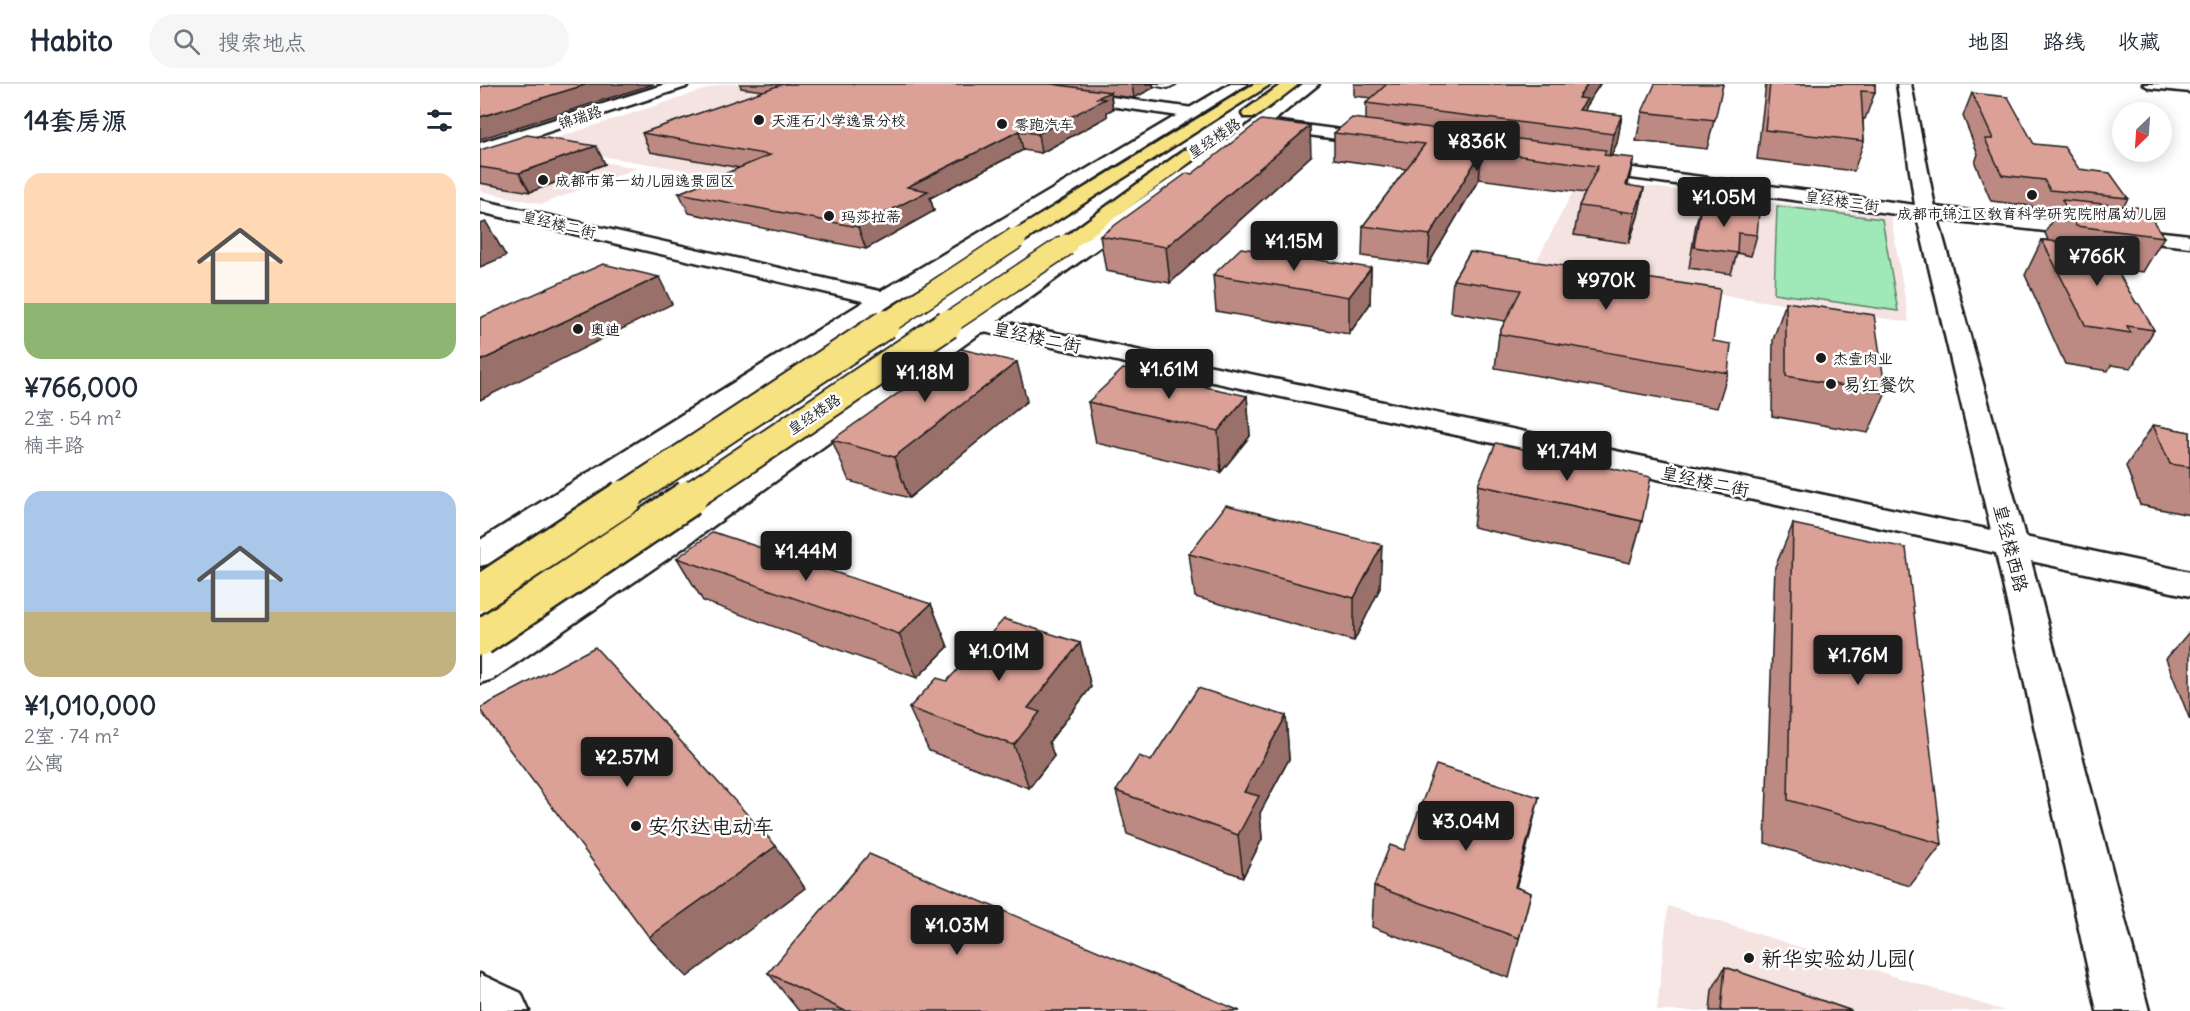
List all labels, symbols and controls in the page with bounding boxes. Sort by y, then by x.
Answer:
search box [149,14,569,68]
text: Habito [30,23,113,59]
icon: search [170,25,203,58]
text: 搜索地点 [218,28,306,56]
text: 地图 [1968,28,2010,55]
text: 路线 [2043,28,2085,55]
text: 收藏 [2118,28,2160,55]
street label: 锦瑞路 [556,101,604,133]
north arrow [2112,102,2172,162]
map controls [2112,102,2172,162]
text: 14套房源 [24,104,127,137]
icon: filters [423,104,456,137]
place label: 天涯石小学逸景分校 [771,111,906,130]
marker: 天涯石小学逸景分校 [752,113,766,127]
street label: 皇经楼路 [1184,113,1244,163]
place label: 零跑汽车 [1014,115,1074,134]
marker: 零跑汽车 [995,117,1009,131]
pin: ¥836K [1435,121,1519,172]
text: ¥836K [1448,128,1506,153]
place label: 成都市第一幼儿园逸景园区 [555,171,735,190]
marker: 成都市第一幼儿园逸景园区 [536,173,550,187]
pin: ¥1.05M [1675,177,1773,228]
text: ¥1.05M [1692,184,1756,209]
street label: 皇经楼三街 [1804,186,1880,216]
marker: 成都市锦江区教育科学研究院附属幼儿园 [2025,188,2039,202]
place label: 成都市锦江区教育科学研究院附属幼儿园 [1897,204,2167,223]
street label: 皇经楼二街 [520,206,598,242]
place label: 玛莎拉蒂 [841,207,901,226]
marker: 玛莎拉蒂 [822,209,836,223]
icon: home [186,212,294,320]
pin: ¥1.15M [1245,221,1343,272]
text: ¥1.15M [1265,228,1323,253]
pin: ¥766K [2055,236,2139,287]
text: ¥766K [2069,243,2125,268]
pin: ¥970K [1564,260,1648,311]
text: ¥970K [1577,267,1635,292]
street label: 皇经楼二街 [991,316,1083,358]
place label: 奥迪 [590,320,620,339]
marker: 奥迪 [571,322,585,336]
pin: ¥1.61M [1120,349,1218,400]
place label: 杰壹肉业 [1833,349,1893,368]
marker: 杰壹肉业 [1814,351,1828,365]
pin: ¥1.18M [876,352,974,403]
text: ¥1.61M [1139,356,1199,381]
text: ¥1.18M [896,359,954,384]
text: ¥766,000 [24,371,138,404]
place label: 易红餐饮 [1843,373,1915,396]
marker: 易红餐饮 [1824,377,1838,391]
street label: 皇经楼路 [784,389,844,439]
text: 2室 · 54 m² [24,405,122,430]
pin: ¥1.74M [1518,431,1616,482]
text: 楠丰路 [24,432,84,457]
text: ¥1.74M [1537,438,1597,463]
street label: 皇经楼二街 [1659,460,1751,502]
street label: 皇经楼西路 [1989,502,2033,594]
icon: home [186,530,294,638]
pin: ¥1.44M [757,531,855,582]
text: ¥1.44M [775,538,837,563]
pin: ¥1.01M [950,631,1048,682]
pin: ¥1.76M [1809,635,1907,686]
text: ¥1.01M [968,638,1030,663]
text: ¥1.76M [1827,642,1889,667]
text: ¥1,010,000 [24,689,156,722]
text: 2室 · 74 m² [24,723,120,748]
pin: ¥2.57M [578,737,676,788]
text: ¥2.57M [595,744,659,769]
text: 公寓 [24,750,64,775]
pin: ¥3.04M [1417,801,1515,852]
text: ¥3.04M [1432,808,1500,833]
place label: 安尔达电动车 [648,813,774,840]
marker: 安尔达电动车 [629,819,643,833]
pin: ¥1.03M [908,905,1006,956]
text: ¥1.03M [925,912,989,937]
place label: 新华实验幼儿园( [1761,945,1914,972]
marker: 新华实验幼儿园( [1742,951,1756,965]

